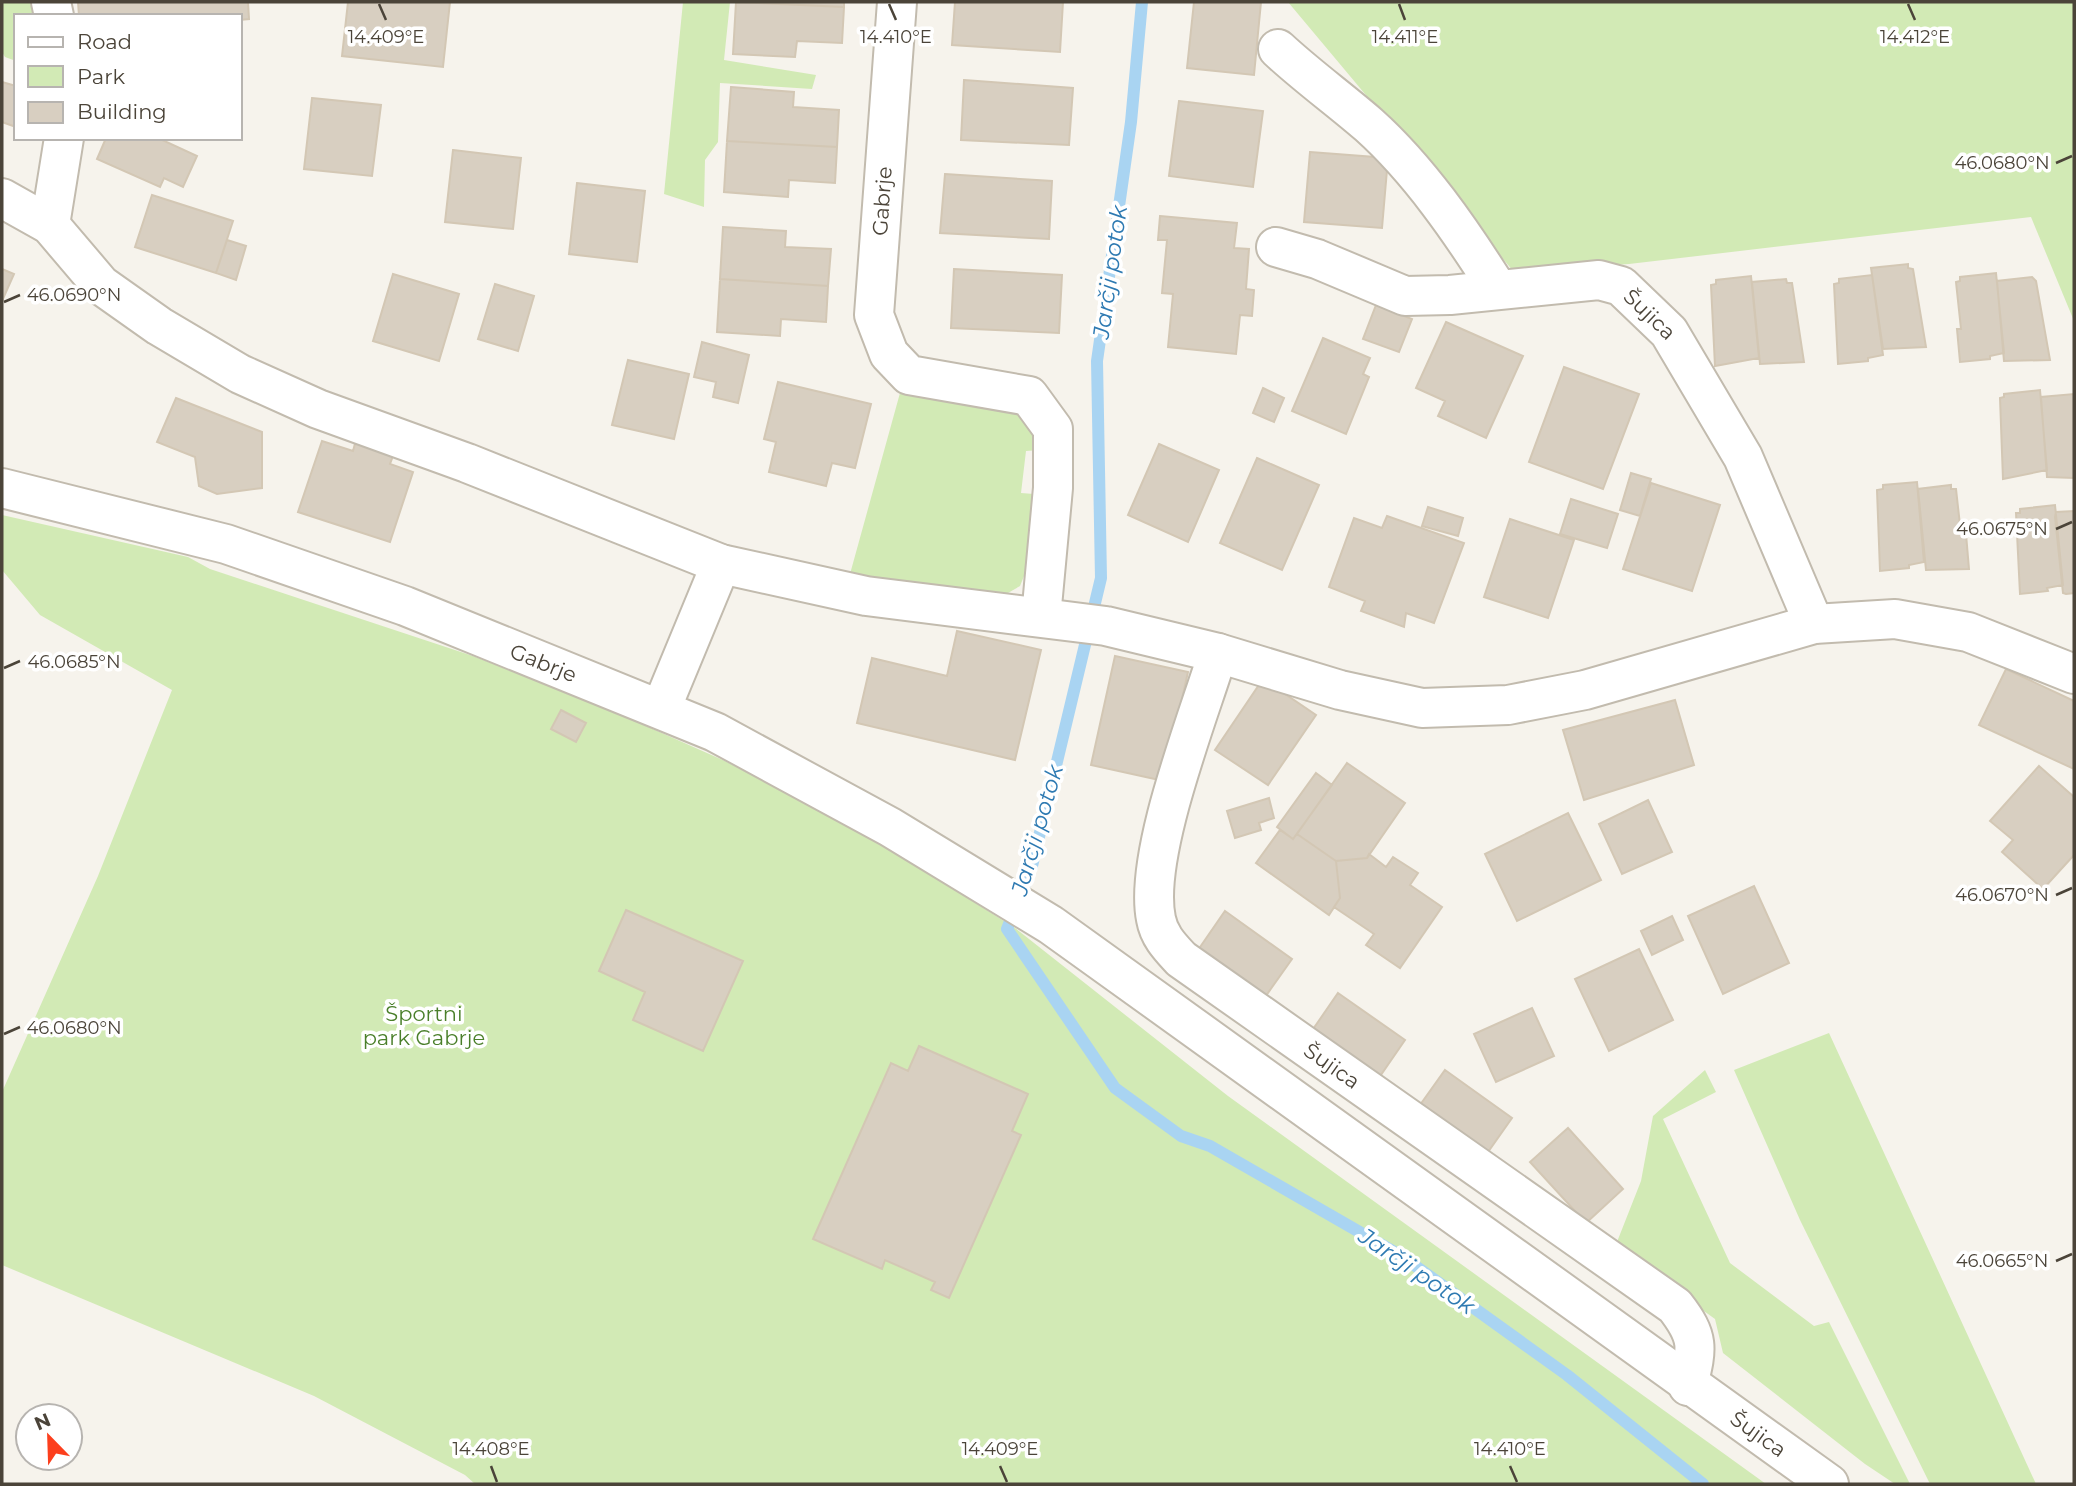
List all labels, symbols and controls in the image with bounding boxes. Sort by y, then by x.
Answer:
legend [14,14,242,140]
text: 14.409°E [348,26,424,48]
text: 14.410°E [860,26,932,48]
text: 14.411°E [1372,26,1438,48]
text: 14.412°E [1880,26,1950,48]
text: Road [77,29,132,54]
text: Park [77,64,125,89]
text: Building [77,99,167,124]
text: 46.0680°N [1954,152,2050,174]
street label: Gabrje [867,165,897,237]
water label: Jarčji potok [1087,202,1133,341]
street label: Šujica [1619,283,1681,345]
text: 46.0690°N [27,284,121,306]
text: 46.0675°N [1956,518,2048,540]
street label: Gabrje [507,638,581,687]
text: 46.0685°N [27,651,121,673]
water label: Jarčji potok [1005,760,1069,899]
text: 46.0670°N [1955,884,2049,906]
park label: Športni park Gabrje [363,1001,485,1050]
text: 46.0680°N [26,1017,122,1039]
street label: Šujica [1300,1037,1365,1094]
water label: Jarčji potok [1353,1221,1482,1321]
text: 46.0665°N [1956,1250,2048,1272]
north arrow [14,1402,84,1472]
street label: Šujica [1726,1405,1791,1462]
text: N [31,1408,54,1435]
text: 14.408°E [452,1438,530,1460]
text: 14.409°E [962,1438,1038,1460]
text: 14.410°E [1474,1438,1546,1460]

